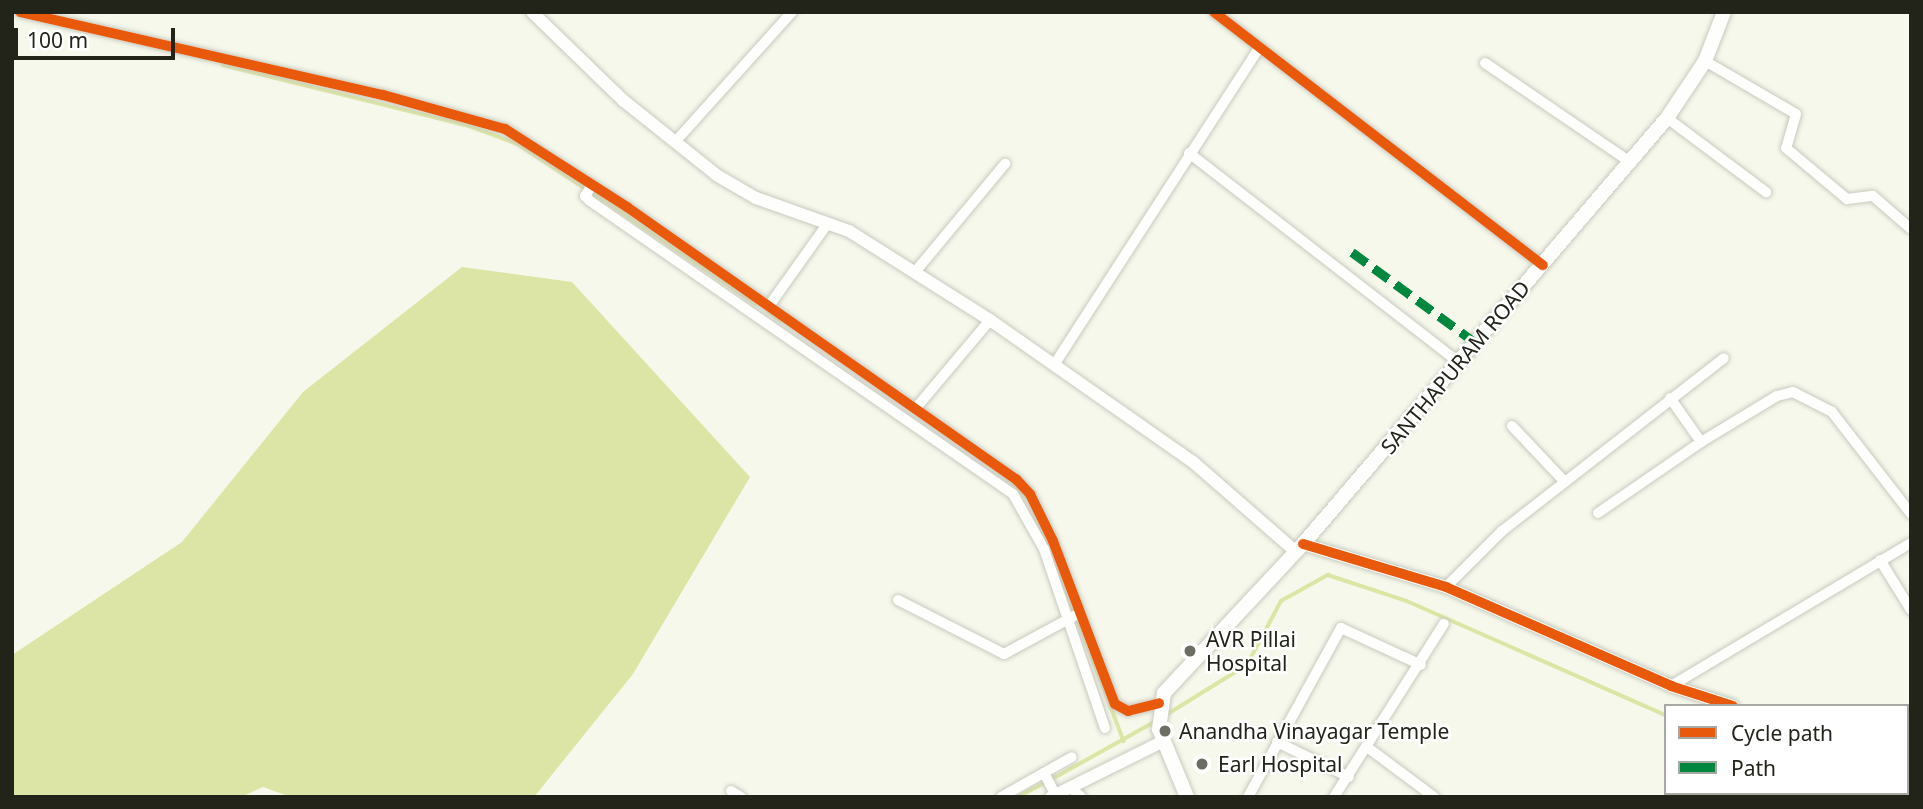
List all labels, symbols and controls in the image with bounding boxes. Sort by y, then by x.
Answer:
scale bar [18,14,178,58]
text: 100 m [27,26,88,54]
street label: SANTHAPURAM ROAD [1375,275,1535,459]
place label: AVR Pillai Hospital [1206,626,1296,676]
marker: AVR Pillai Hospital [1180,641,1200,661]
legend [1664,704,1909,795]
place label: Anandha Vinayagar Temple [1179,718,1449,744]
text: Cycle path [1731,719,1833,747]
marker: Anandha Vinayagar Temple [1157,723,1173,739]
place label: Earl Hospital [1218,751,1342,777]
marker: Earl Hospital [1192,754,1212,774]
text: Path [1731,754,1776,782]

